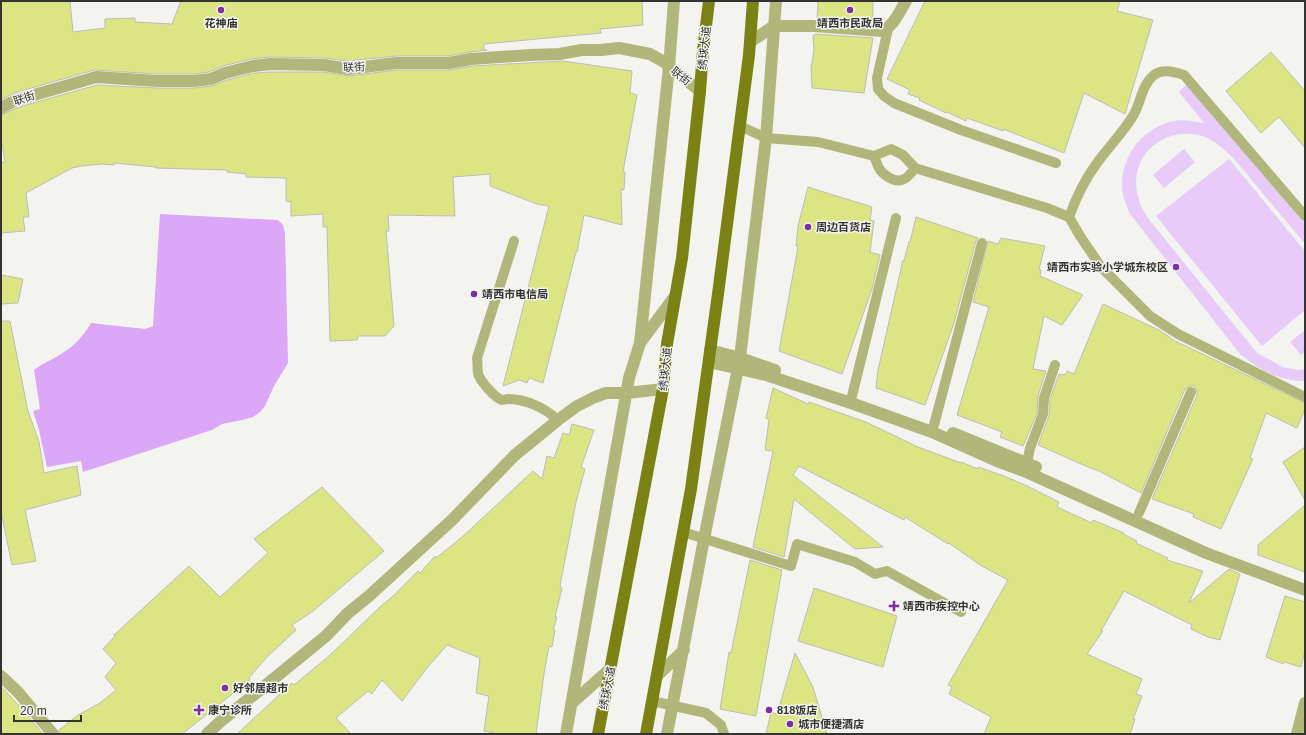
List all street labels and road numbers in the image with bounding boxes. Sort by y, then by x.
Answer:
street label: 绣球大道 [696,25,712,71]
street label: 联街 [343,60,365,74]
street label: 联街 [669,64,693,88]
street label: 联街 [12,89,36,107]
street label: 绣球大道 [657,346,673,392]
street label: 绣球大道 [597,665,617,711]

